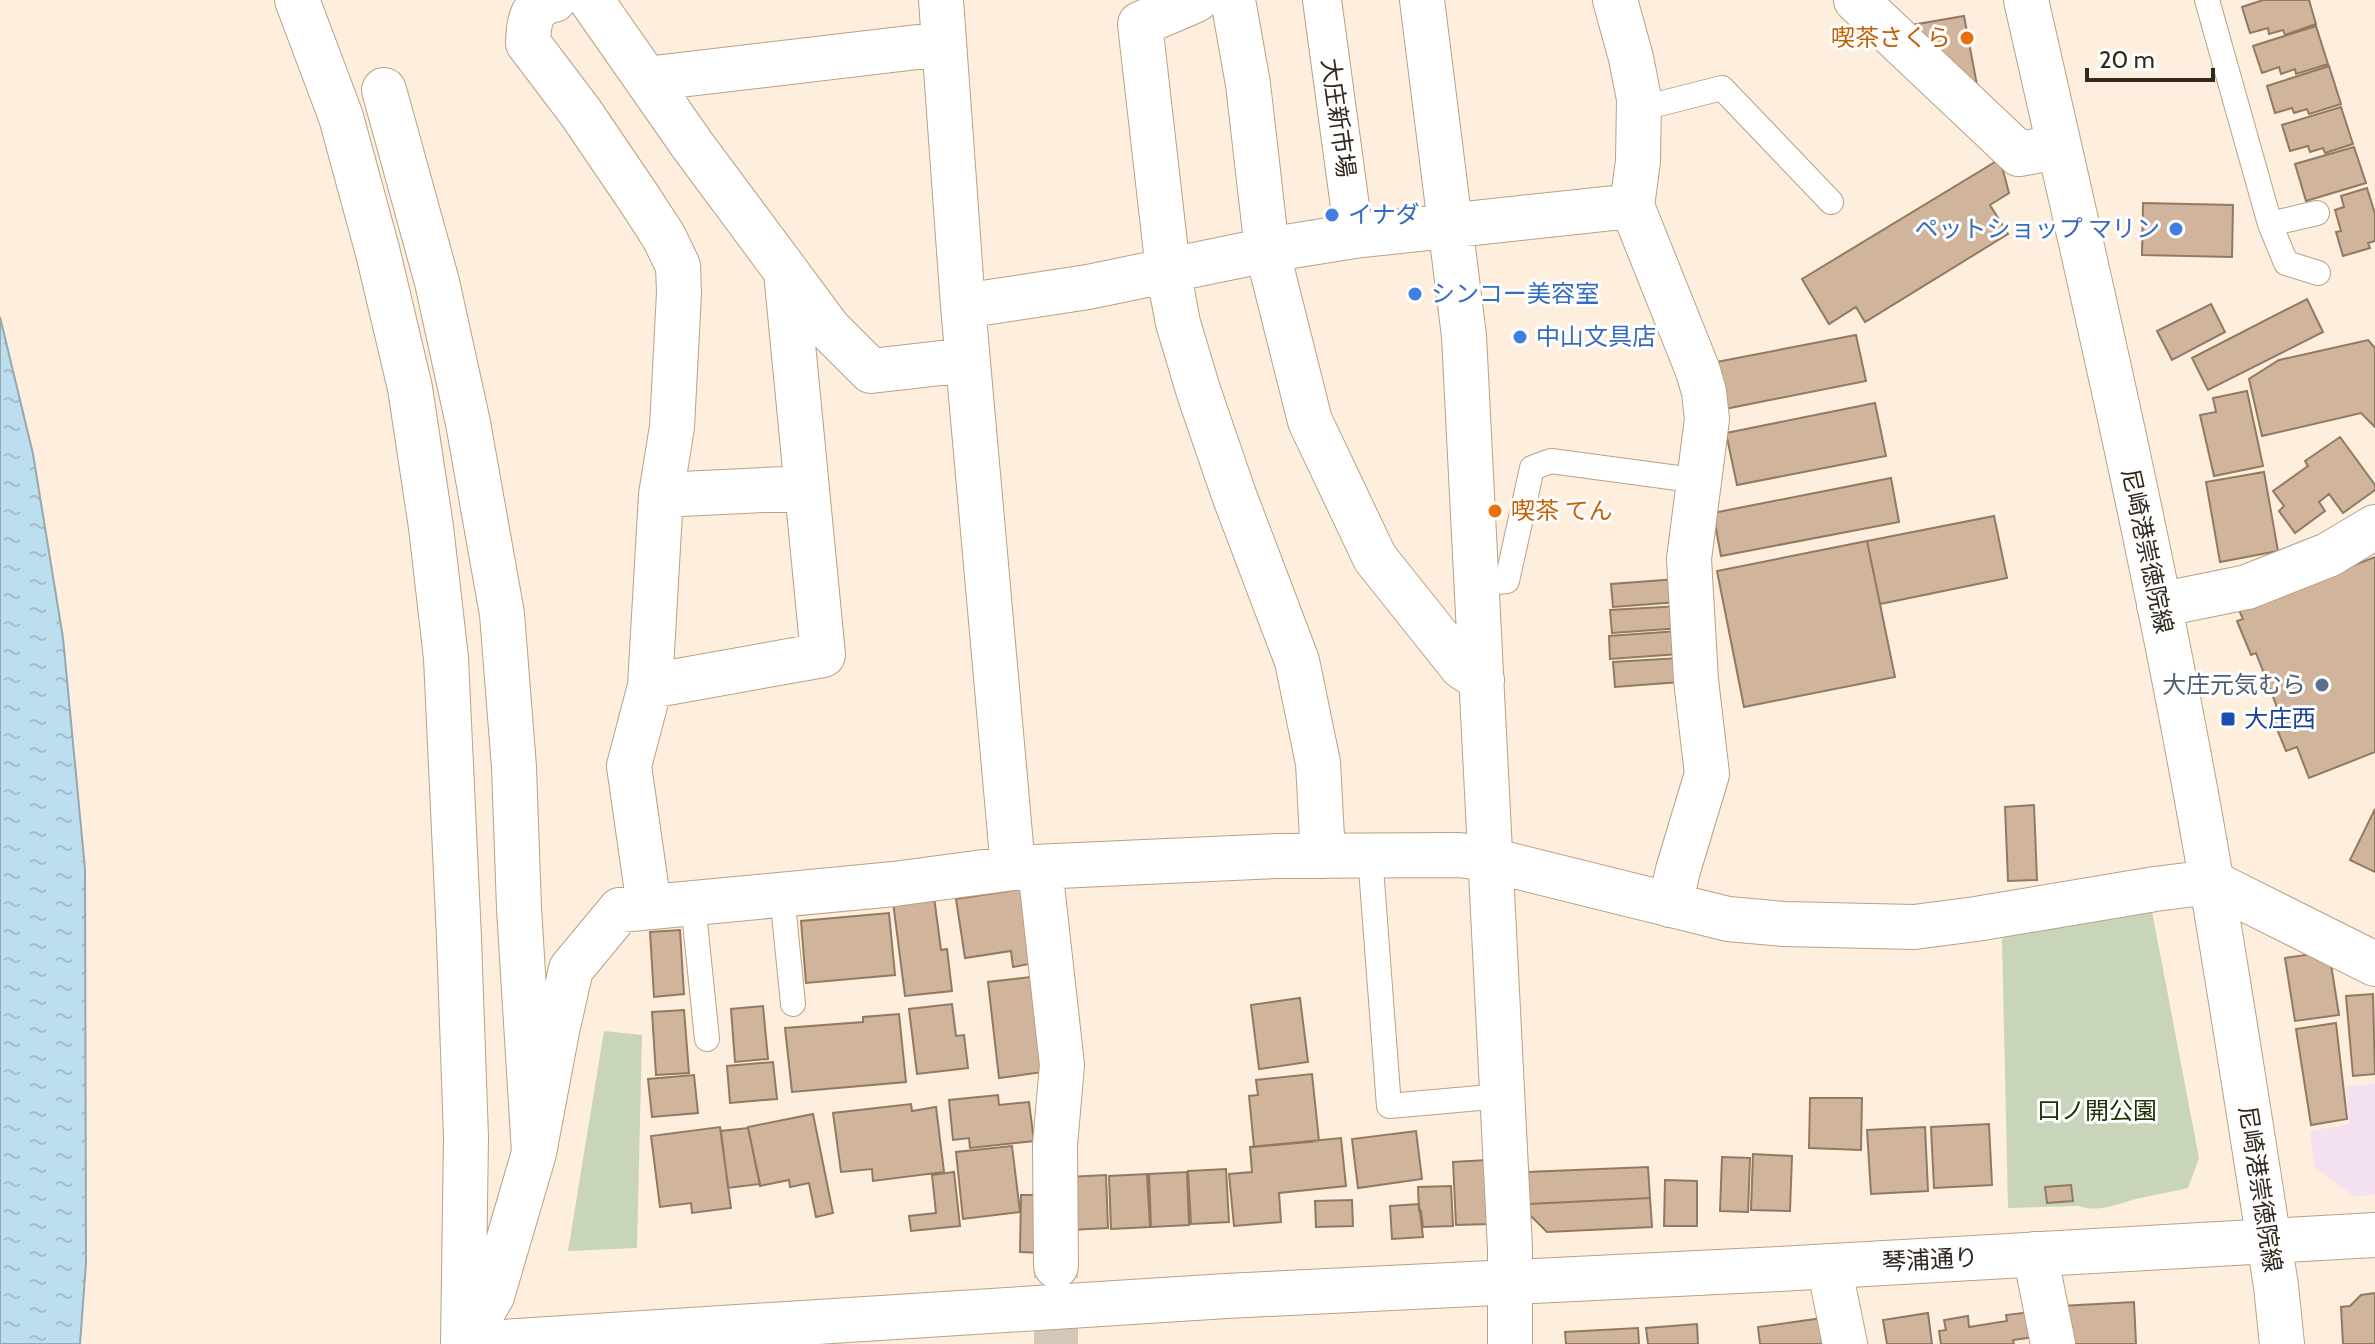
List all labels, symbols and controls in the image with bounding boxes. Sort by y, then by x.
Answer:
place label: 喫茶さくら [1831,23,1951,52]
marker: 喫茶さくら [1958,29,1976,47]
scale bar [2087,32,2213,82]
text: 20 m [2099,45,2155,74]
street label: 大庄新市場 [1316,56,1361,179]
place label: イナダ [1348,200,1420,229]
marker: イナダ [1323,206,1341,224]
place label: ペットショップ マリン [1915,214,2160,243]
marker: ペットショップ マリン [2167,220,2185,238]
place label: シンコー美容室 [1431,279,1599,308]
marker: シンコー美容室 [1406,285,1424,303]
place label: 中山文具店 [1536,322,1656,351]
marker: 中山文具店 [1511,328,1529,346]
street label: 尼崎港崇徳院線 [2116,466,2179,636]
place label: 喫茶 てん [1511,496,1612,525]
marker: 喫茶 てん [1486,502,1504,520]
place label: 大庄元気むら [2162,670,2306,699]
marker: 大庄元気むら [2313,676,2331,694]
place label: 大庄西 [2244,704,2316,733]
marker: 大庄西 [2219,710,2237,728]
park label: 口ノ開公園 [2037,1096,2157,1125]
street label: 尼崎港崇徳院線 [2233,1104,2288,1274]
street label: 琴浦通り [1881,1243,1979,1276]

